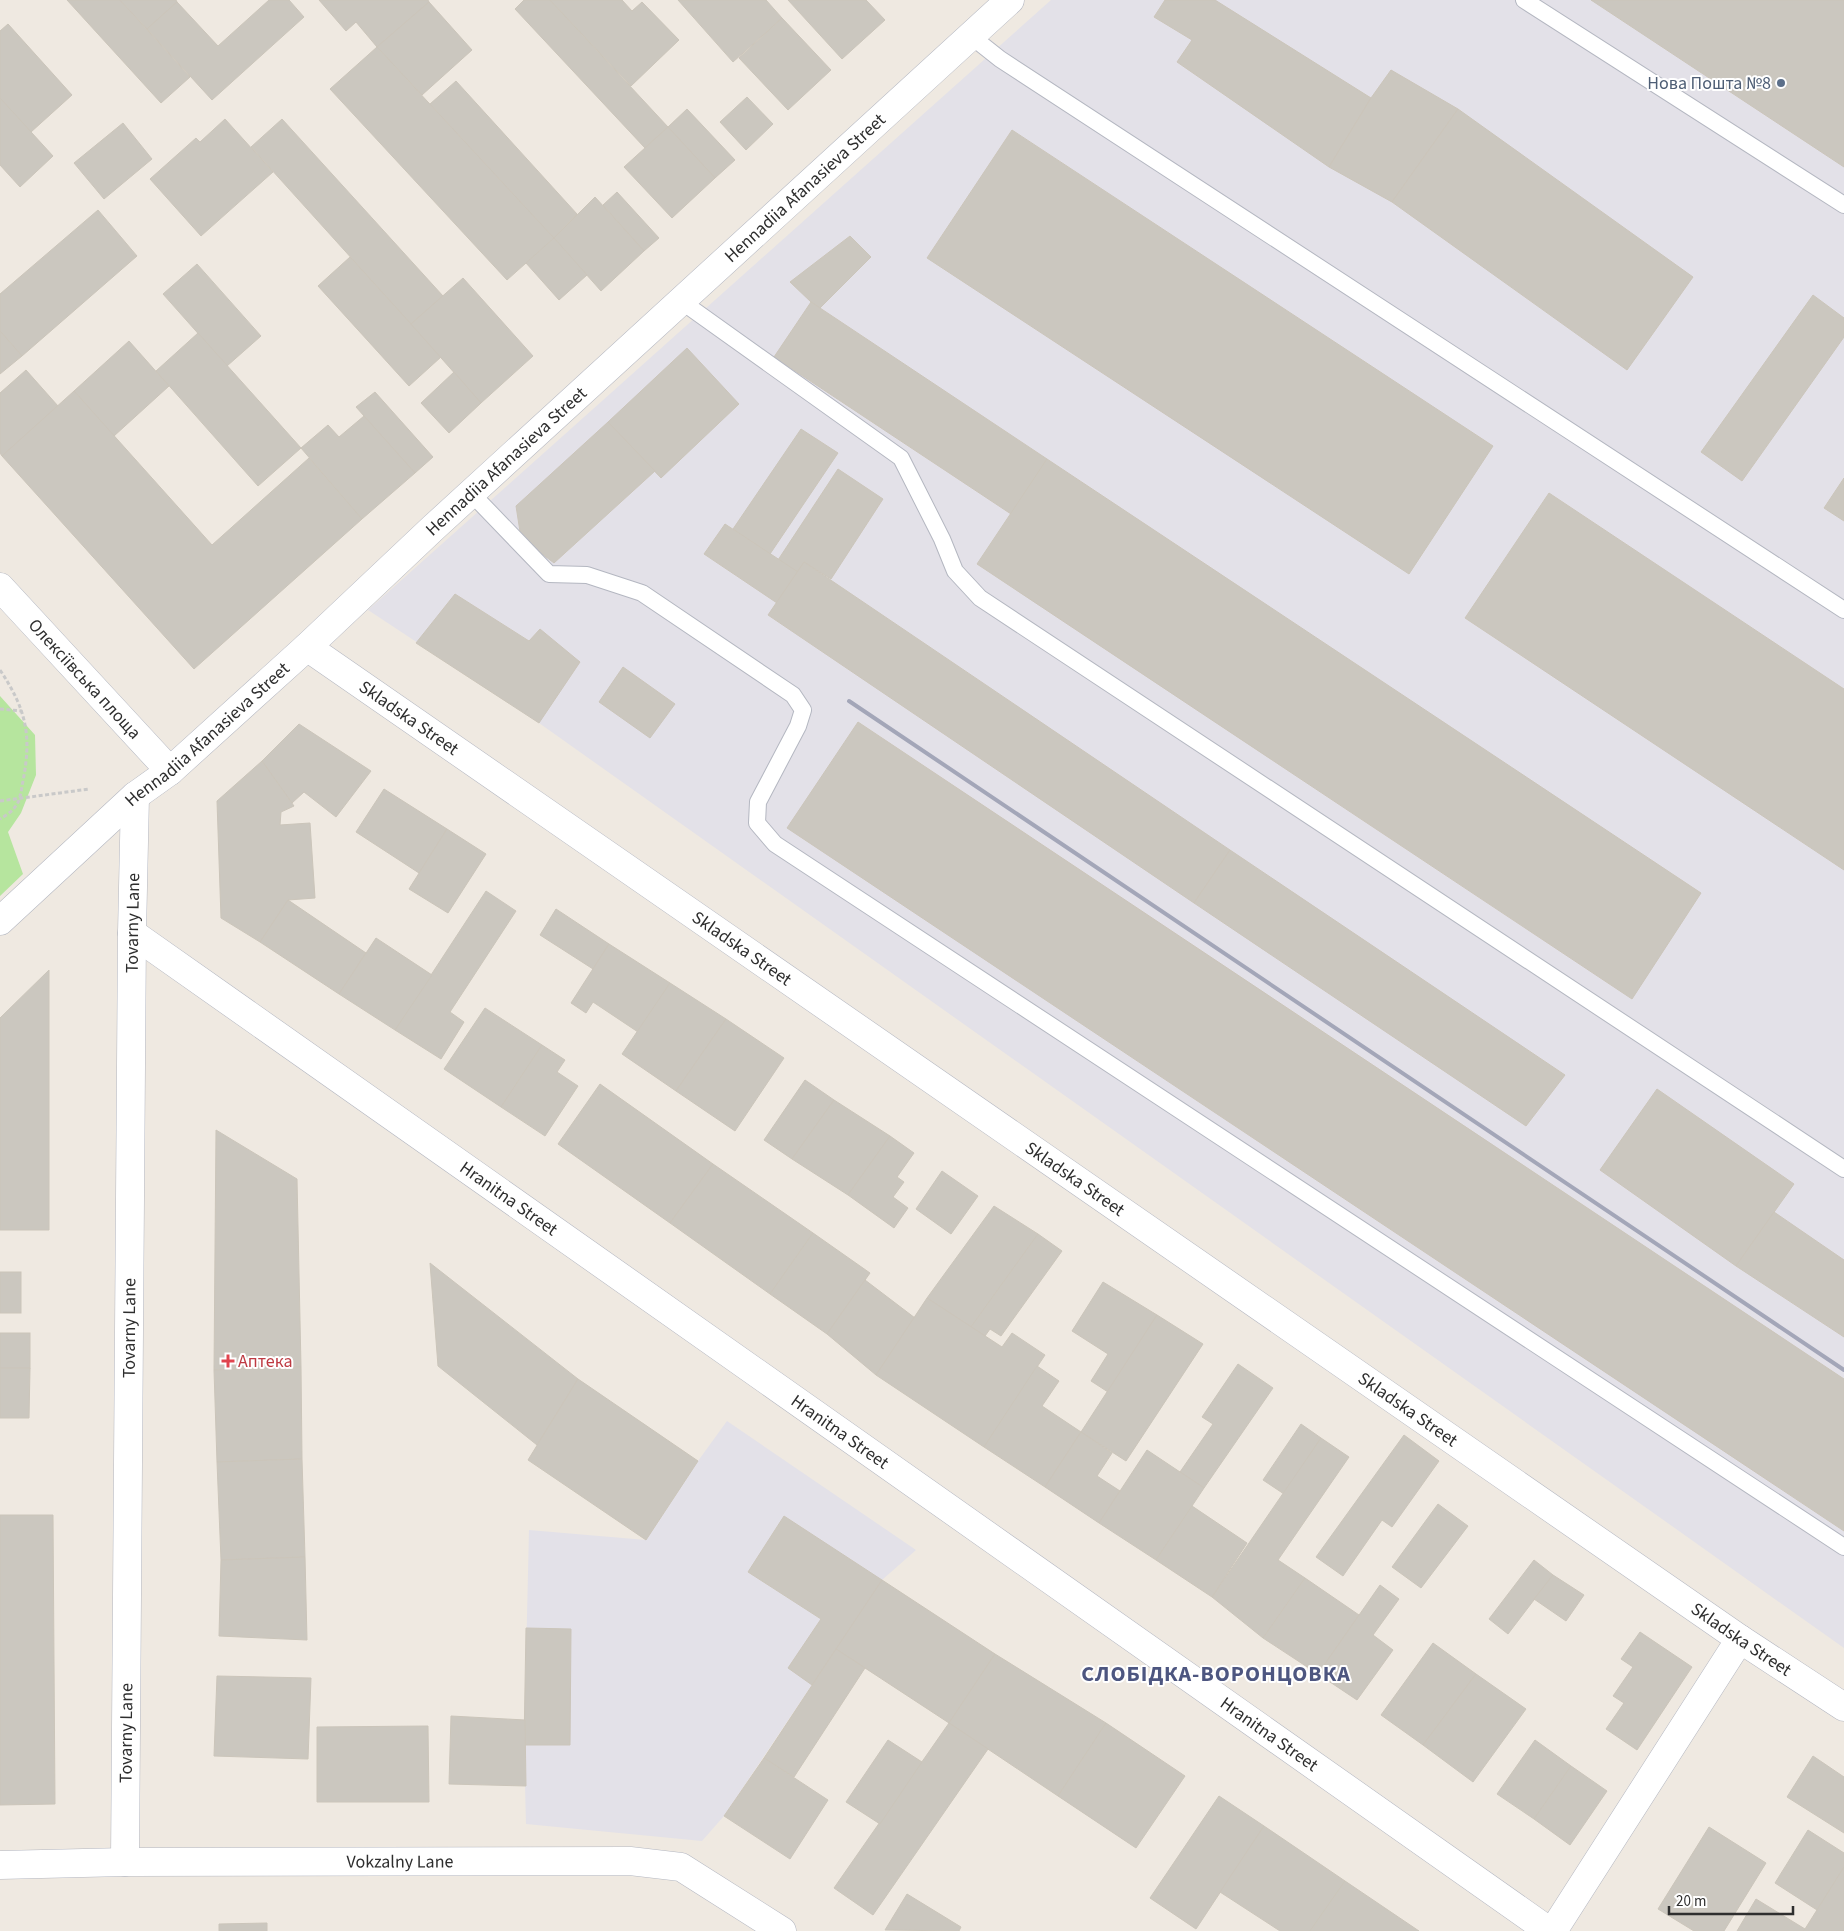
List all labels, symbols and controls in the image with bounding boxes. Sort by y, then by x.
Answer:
place label: Нова Пошта №8 [1647,71,1771,96]
marker: Нова Пошта №8 [1775,77,1787,89]
street label: Hennadiia Afanasieva Street [719,108,891,268]
street label: Hennadiia Afanasieva Street [420,381,592,542]
street label: Олексіївська площа [22,613,147,745]
street label: Hennadiia Afanasieva Street [119,657,295,812]
street label: Skladska Street [354,675,464,761]
street label: Tovarny Lane [120,873,146,973]
street label: Skladska Street [687,905,797,992]
street label: Skladska Street [1020,1136,1130,1222]
street label: Hranitna Street [455,1156,563,1242]
street label: Tovarny Lane [117,1278,142,1378]
place label: Аптека [238,1349,293,1374]
marker: Аптека [222,1355,234,1367]
street label: Skladska Street [1353,1366,1463,1453]
street label: Hranitna Street [786,1389,894,1475]
street label: Skladska Street [1686,1597,1796,1682]
district label: СЛОБІДКА-ВОРОНЦОВКА [1081,1658,1351,1690]
street label: Tovarny Lane [114,1683,139,1783]
street label: Hranitna Street [1215,1691,1323,1778]
street label: Vokzalny Lane [346,1849,454,1875]
scale bar [1669,1884,1793,1916]
text: 20 m [1676,1891,1706,1912]

